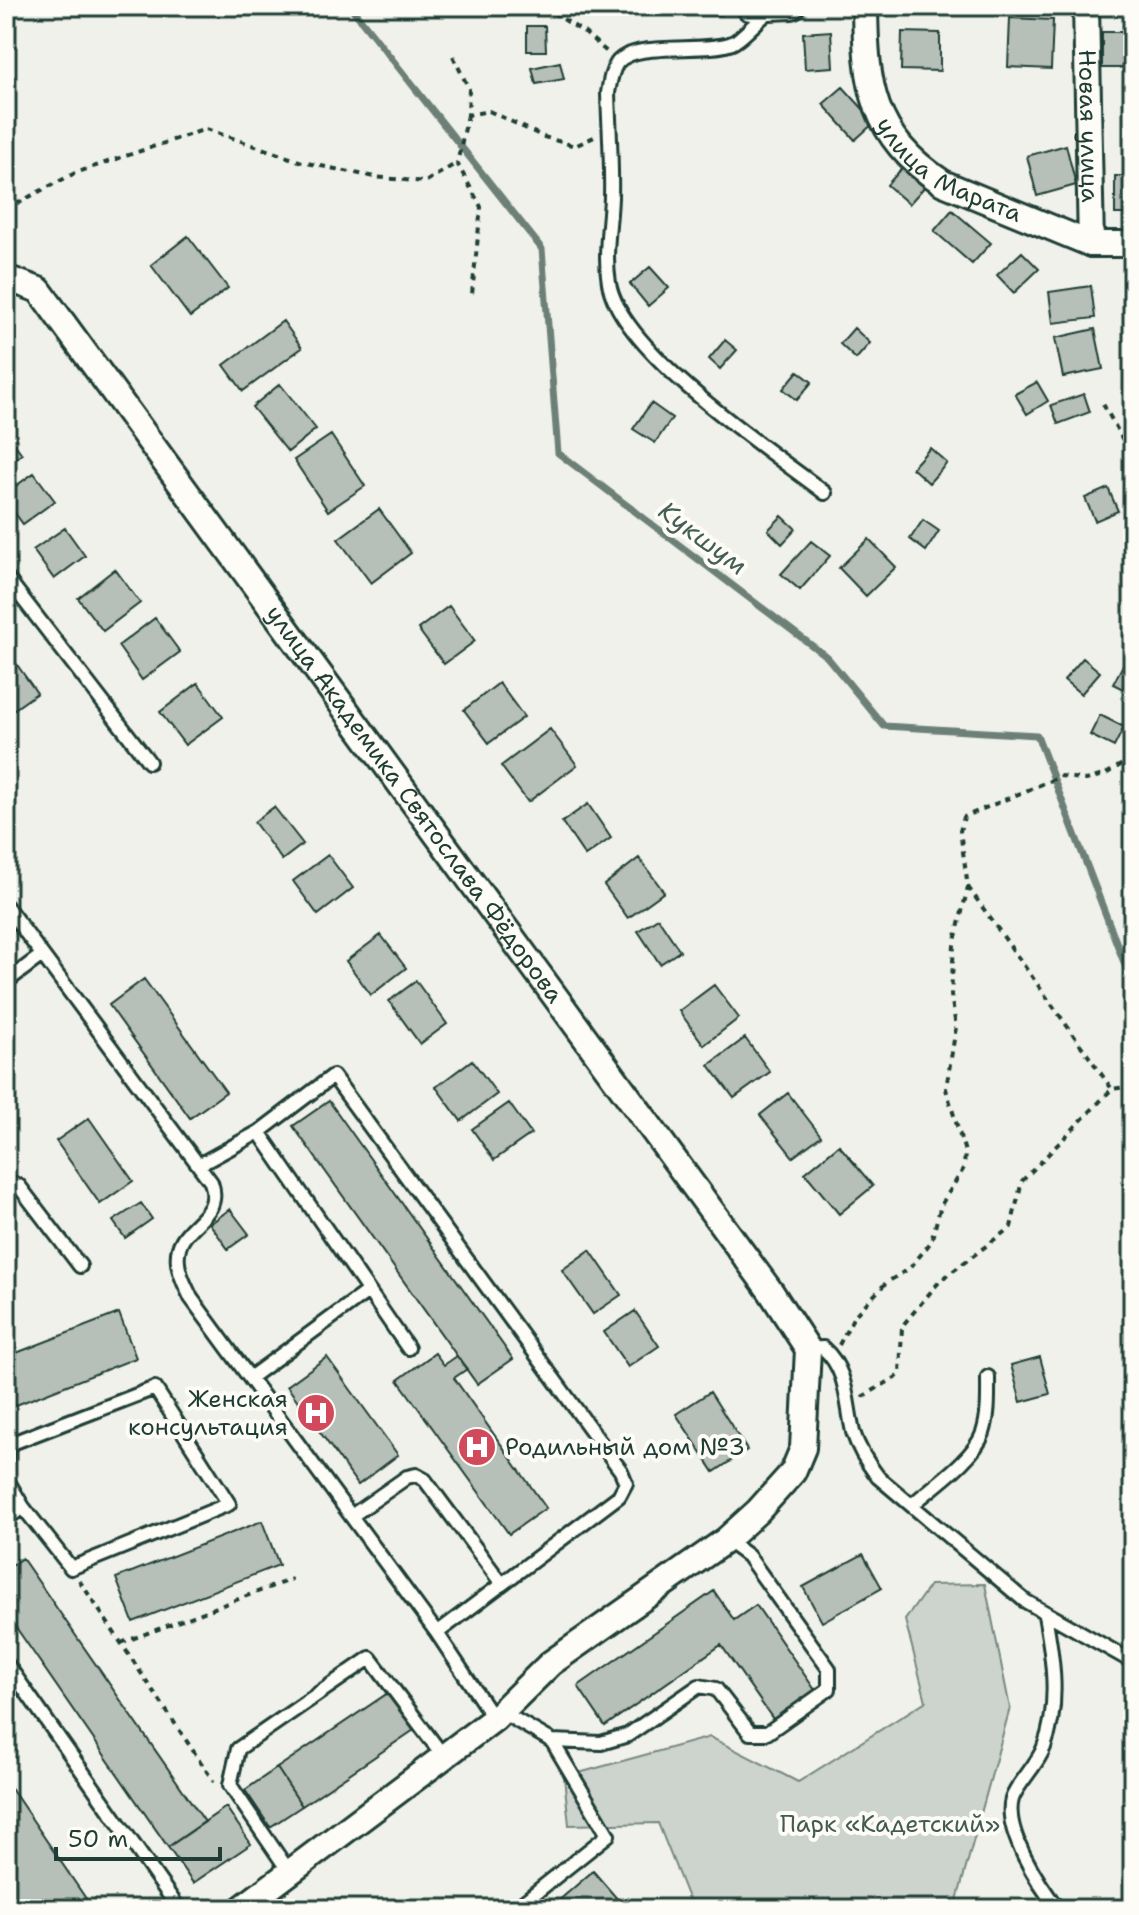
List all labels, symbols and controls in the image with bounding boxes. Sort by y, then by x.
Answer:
street label: Новая улица [1071,49,1106,203]
street label: улица Марата [869,112,1027,230]
water label: Кукшум [652,493,755,582]
street label: улица Академика Святослава Фёдорова [259,599,571,1010]
place label: Женская консультация [128,1383,288,1443]
hospital icon: Женская консультация [295,1392,337,1434]
hospital icon: Родильный дом №3 [456,1426,498,1468]
place label: Родильный дом №3 [505,1431,745,1463]
park label: Парк «Кадетский» [780,1808,1000,1840]
scale bar [56,1811,220,1861]
text: 50 m [68,1823,128,1855]

